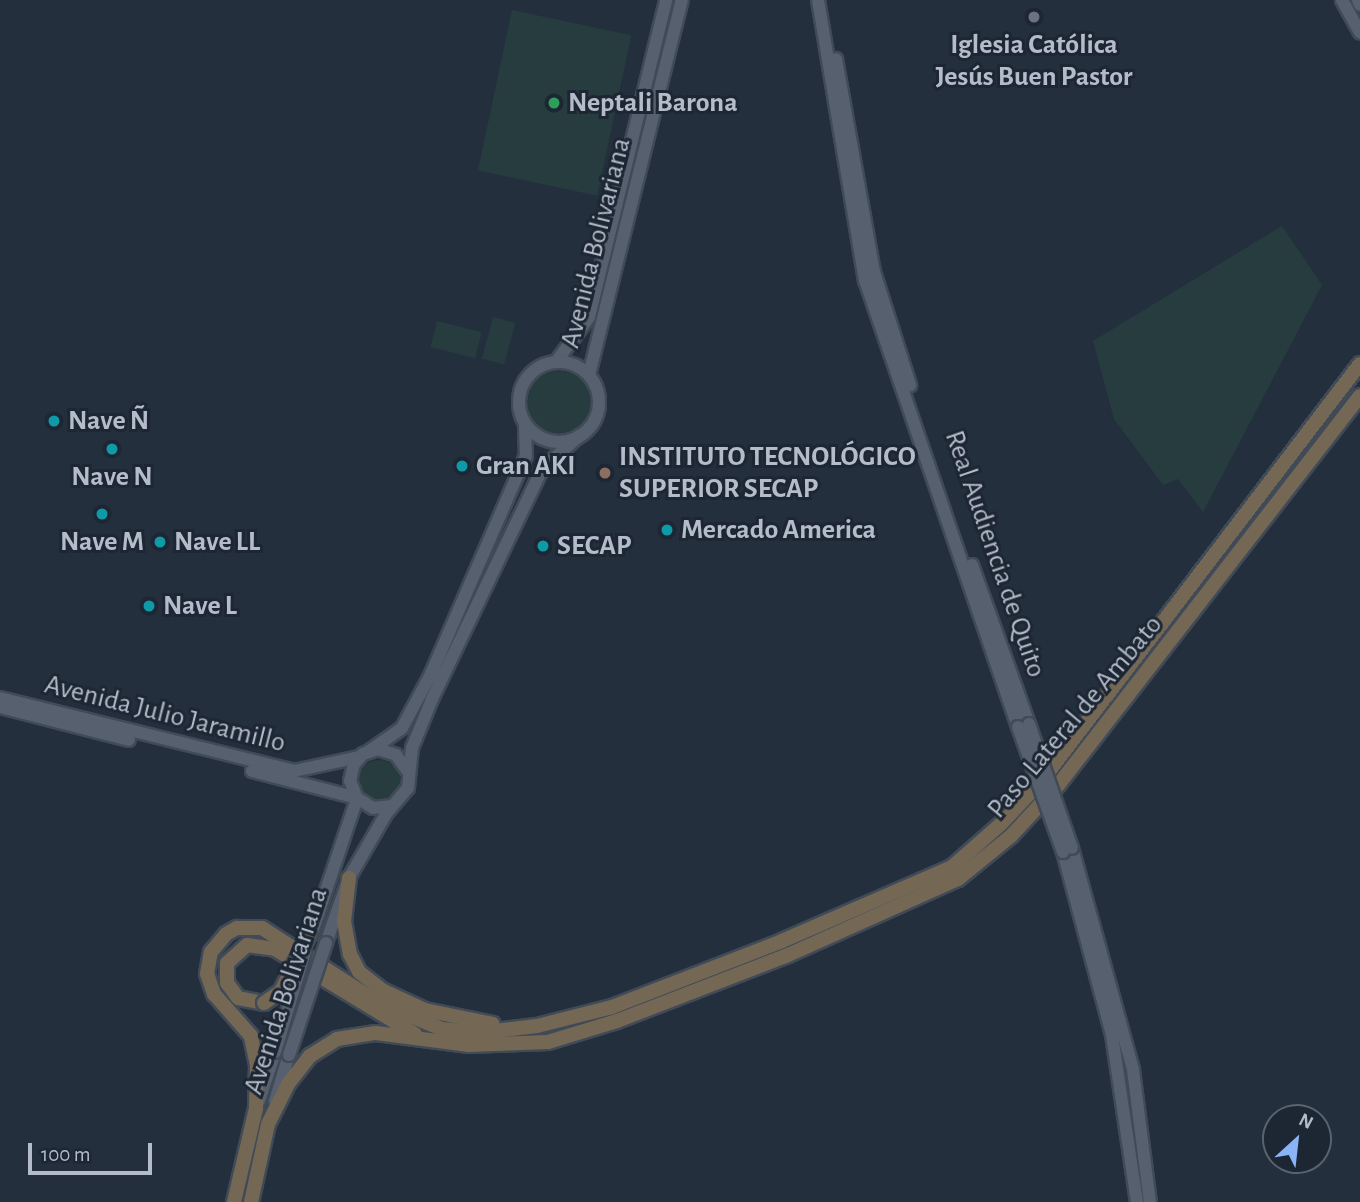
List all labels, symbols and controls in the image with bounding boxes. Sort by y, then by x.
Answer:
marker: Iglesia Católica Jesús Buen Pastor [1026,9,1042,25]
place label: Iglesia Católica Jesús Buen Pastor [935,28,1133,94]
place label: Neptali Barona [568,86,738,120]
marker: Neptali Barona [546,95,562,111]
street label: Avenida Bolivariana [554,134,638,352]
place label: Nave Ñ [68,404,149,438]
marker: Nave Ñ [46,413,62,429]
street label: Real Audiencia de Quito [937,426,1053,682]
place label: INSTITUTO TECNOLÓGICO SUPERIOR SECAP [619,440,916,506]
marker: Nave N [104,441,120,457]
place label: Gran AKI [476,449,575,483]
marker: Gran AKI [454,458,470,474]
place label: Nave N [71,460,153,494]
marker: INSTITUTO TECNOLÓGICO SUPERIOR SECAP [597,465,613,481]
marker: Nave M [94,506,110,522]
place label: Mercado America [681,513,876,547]
marker: Mercado America [659,522,675,538]
place label: Nave M [60,525,144,559]
place label: Nave LL [174,525,260,559]
place label: SECAP [557,529,631,563]
marker: Nave LL [152,534,168,550]
marker: SECAP [535,538,551,554]
place label: Nave L [163,589,237,623]
marker: Nave L [141,598,157,614]
street label: Paso Lateral de Ambato [980,609,1170,825]
street label: Avenida Julio Jaramillo [41,668,289,760]
street label: Avenida Bolivariana [237,883,335,1099]
north arrow [1262,1104,1332,1174]
text: N [1296,1110,1316,1133]
scale bar [32,1128,156,1172]
text: 100 m [41,1144,91,1165]

